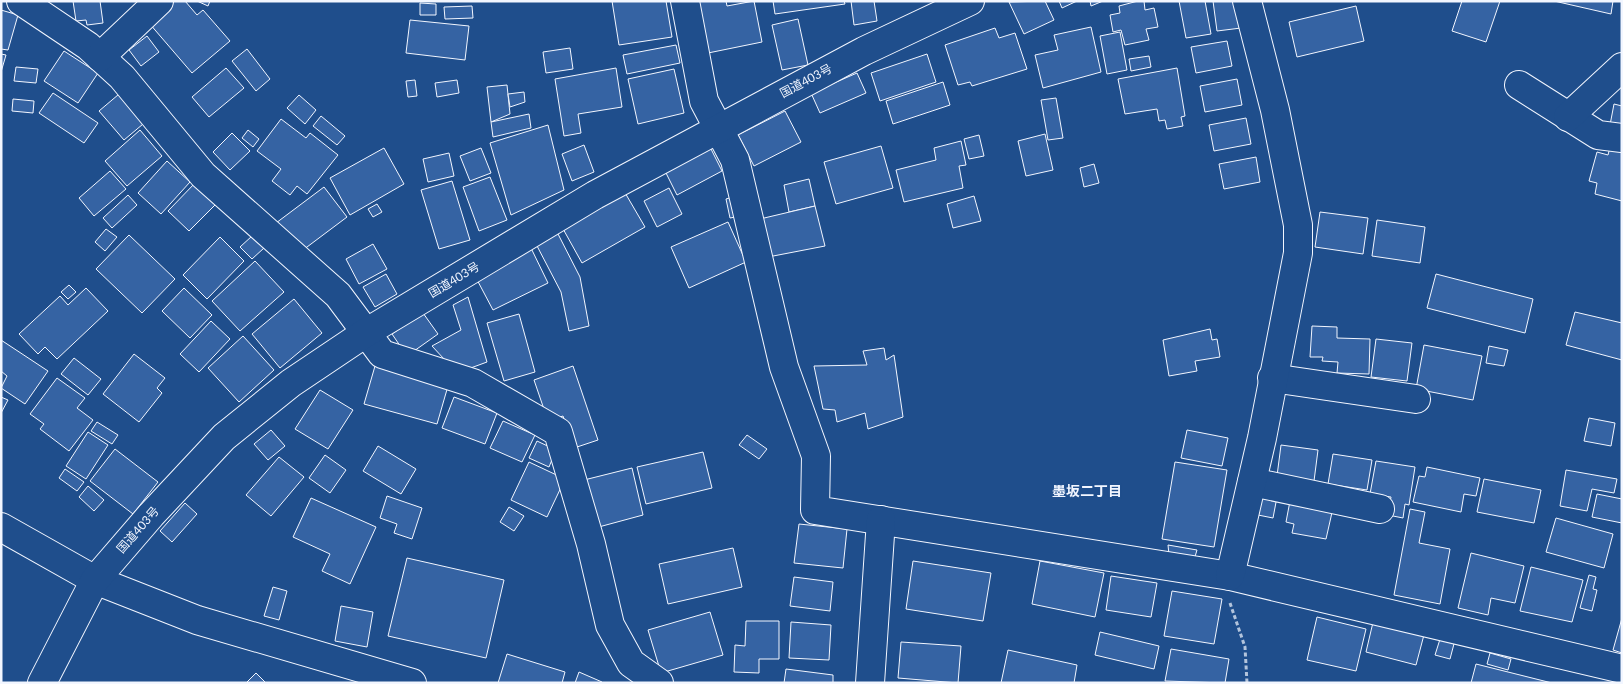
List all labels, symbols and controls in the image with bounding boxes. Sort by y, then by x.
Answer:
street label: 国道403号 [777,61,834,101]
street label: 国道403号 [425,258,482,301]
district label: 墨坂二丁目 [1052,482,1122,499]
street label: 国道403号 [113,503,162,556]

